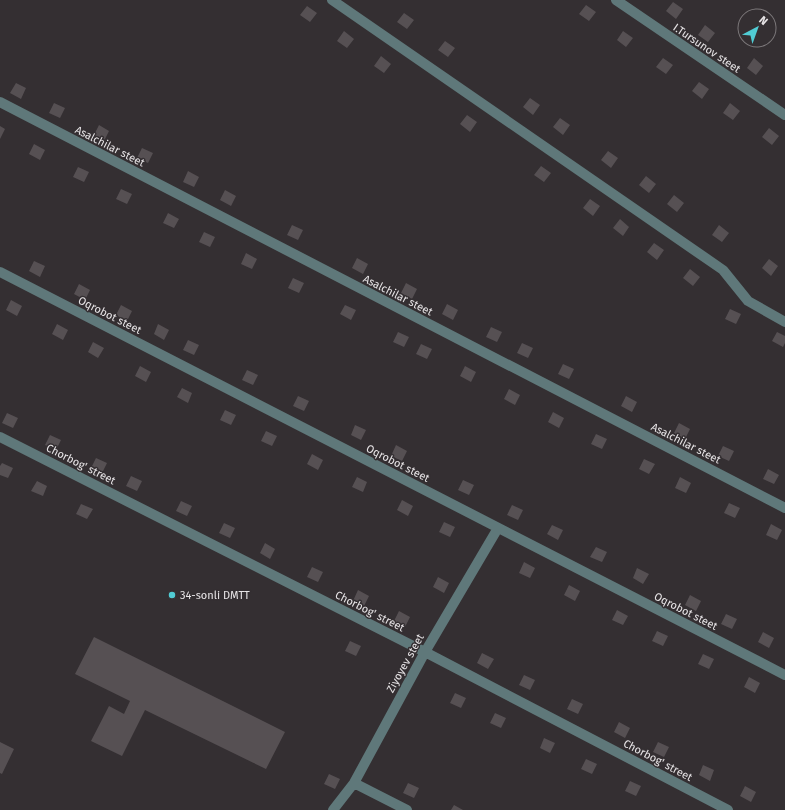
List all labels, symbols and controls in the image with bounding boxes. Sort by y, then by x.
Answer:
north arrow [737,8,777,48]
text: N [756,14,770,28]
street label: I.Tursunov steet [671,21,743,76]
street label: Asalchilar steet [73,123,147,170]
street label: Asalchilar steet [361,272,435,319]
street label: Oqrobot steet [76,294,144,337]
street label: Asalchilar steet [649,420,723,467]
street label: Chorbog' street [44,441,118,488]
street label: Oqrobot steet [364,442,432,485]
street label: Chorbog' street [333,588,407,635]
place label: 34-sonli DMTT [180,589,250,602]
marker: 34-sonli DMTT [167,590,177,600]
street label: Oqrobot steet [652,590,720,633]
street label: Ziyoyev steet [384,632,427,695]
street label: Chorbog' street [621,737,694,784]

